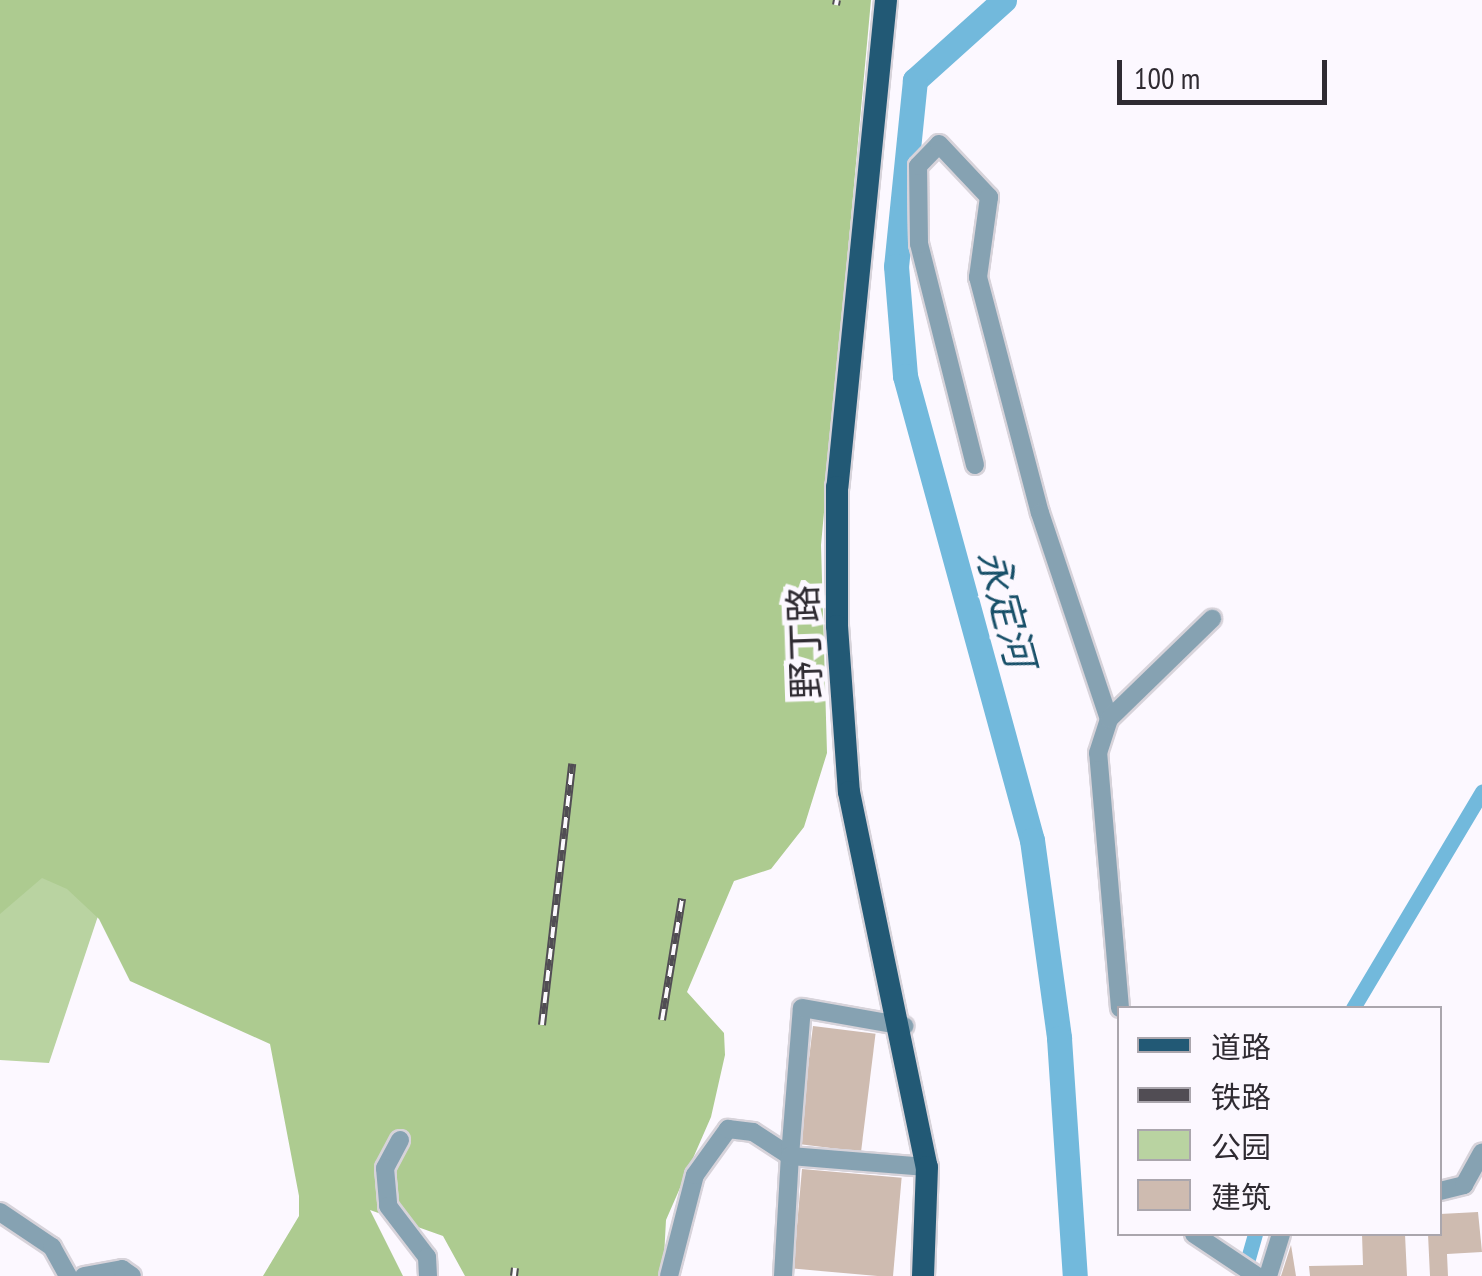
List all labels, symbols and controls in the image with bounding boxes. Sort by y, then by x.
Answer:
scale bar [1122,40,1332,102]
text: 100 m [1134,58,1200,97]
water label: 永定河 [968,544,1046,672]
street label: 野丁路 [779,584,829,700]
legend [1117,1006,1442,1236]
text: 道路 [1211,1027,1271,1066]
text: 铁路 [1211,1077,1271,1116]
text: 公园 [1211,1127,1271,1166]
text: 建筑 [1211,1177,1271,1216]

